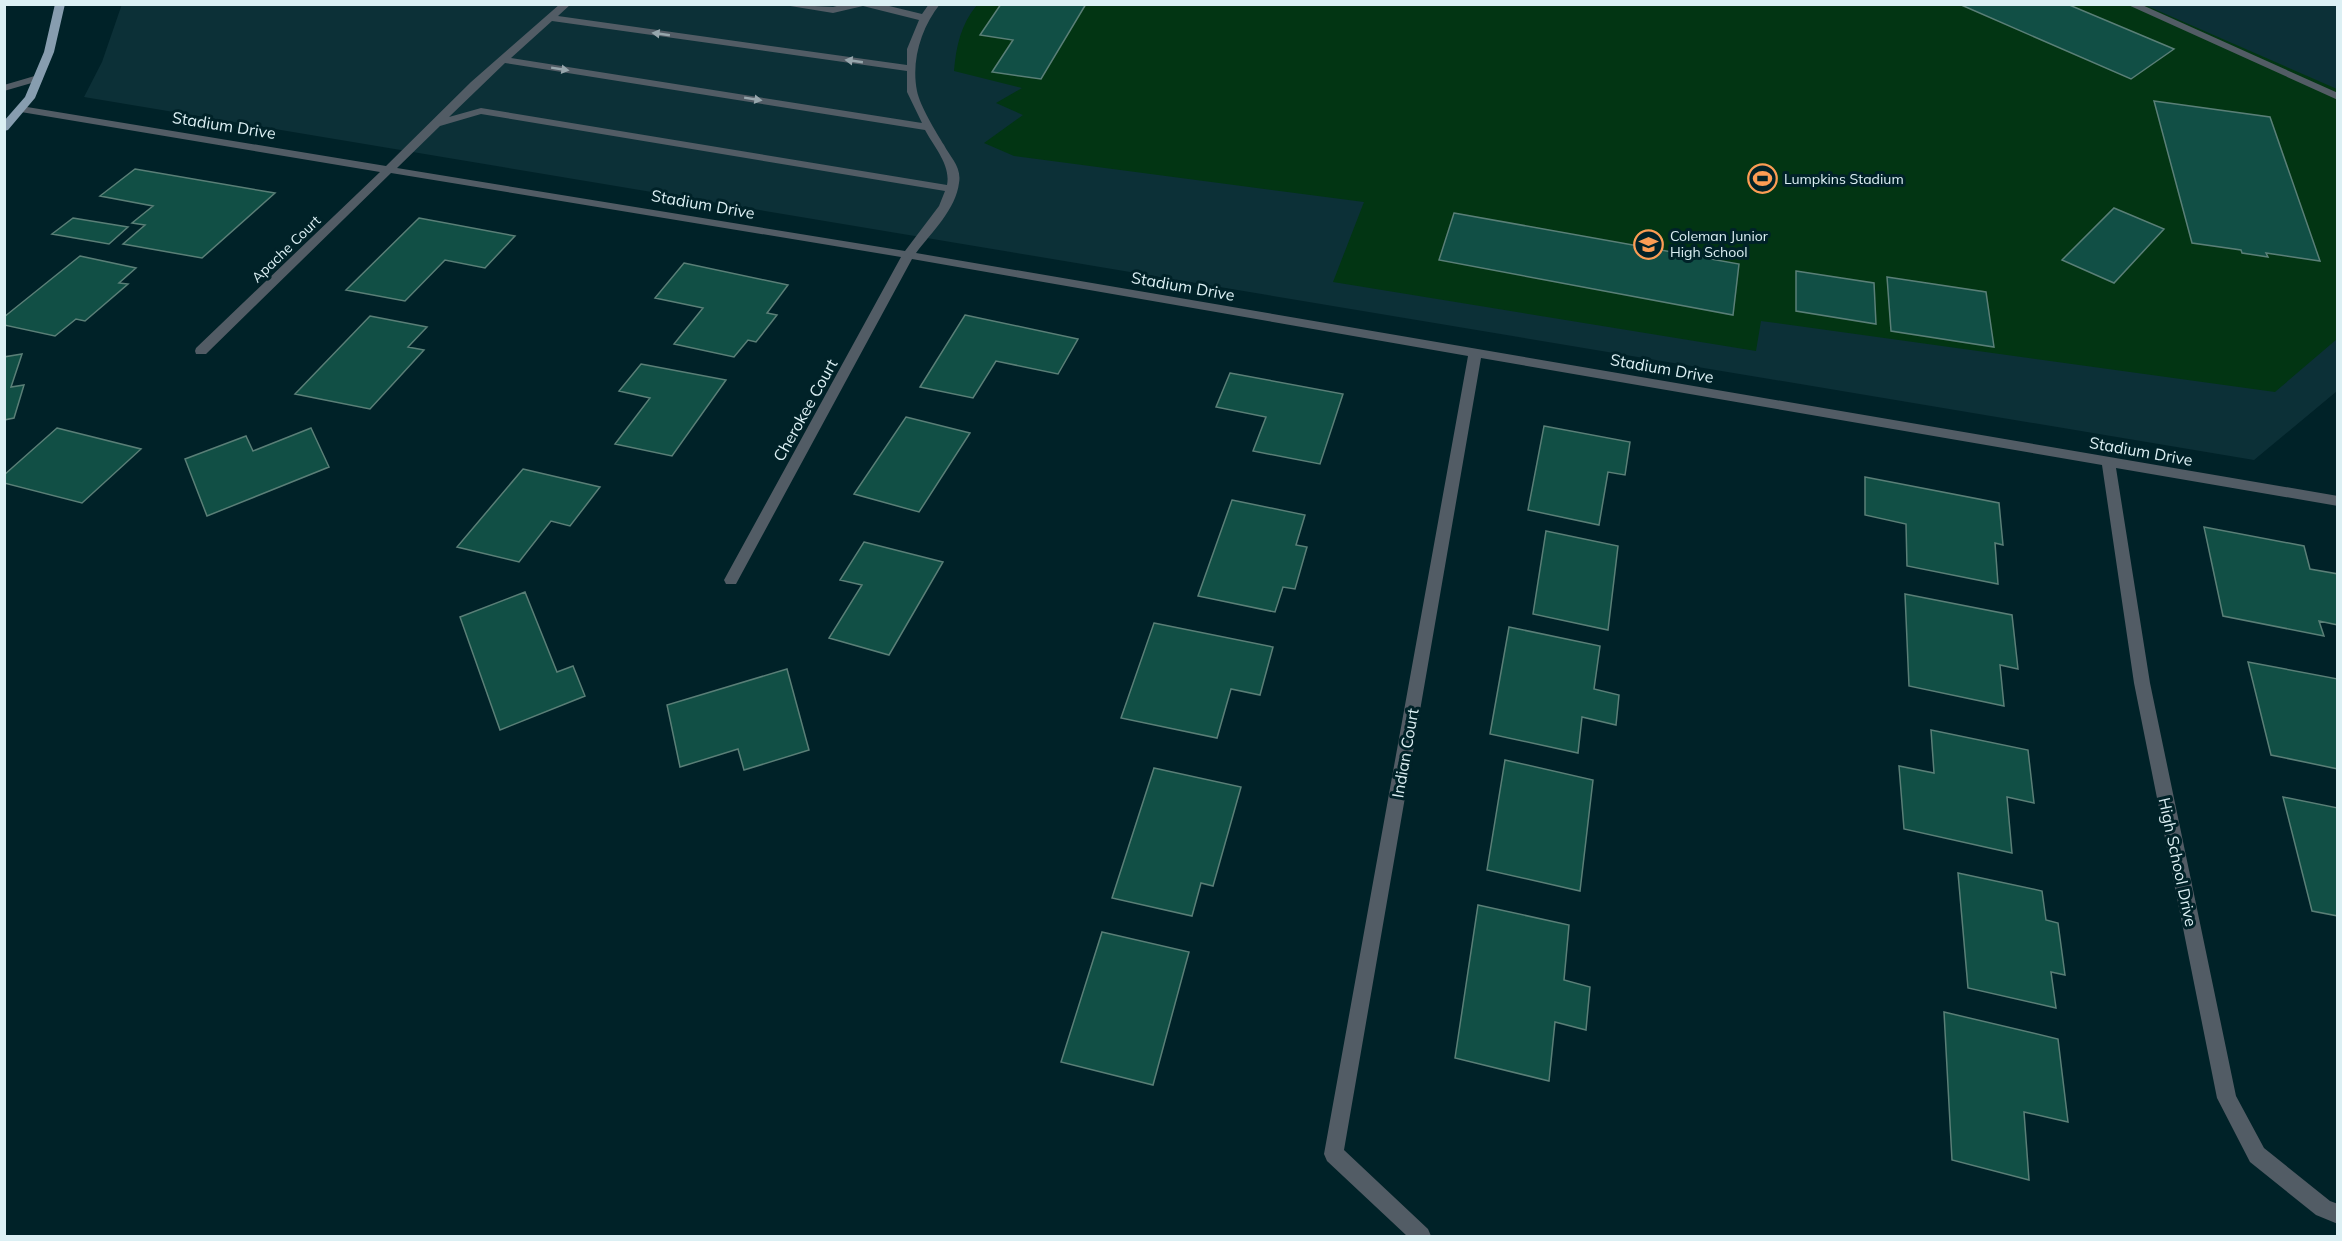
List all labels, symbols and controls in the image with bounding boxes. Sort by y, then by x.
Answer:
one-way arrow [652,29,671,38]
one-way arrow [845,57,864,66]
one-way arrow [551,64,570,73]
one-way arrow [744,95,763,104]
street label: Stadium Drive [171,107,277,143]
sports icon: Lumpkins Stadium [1747,163,1779,195]
place label: Lumpkins Stadium [1784,170,1904,188]
street label: Stadium Drive [650,185,756,223]
street label: Apache Court [248,212,324,286]
place label: Coleman Junior High School [1670,227,1769,261]
school or university icon: Coleman Junior High School [1633,228,1665,260]
street label: Stadium Drive [1130,267,1236,305]
street label: Stadium Drive [1609,349,1715,387]
street label: Cherokee Court [769,355,842,465]
street label: Stadium Drive [2088,432,2194,470]
street label: Indian Court [1387,706,1423,799]
street label: High School Drive [2155,796,2201,928]

